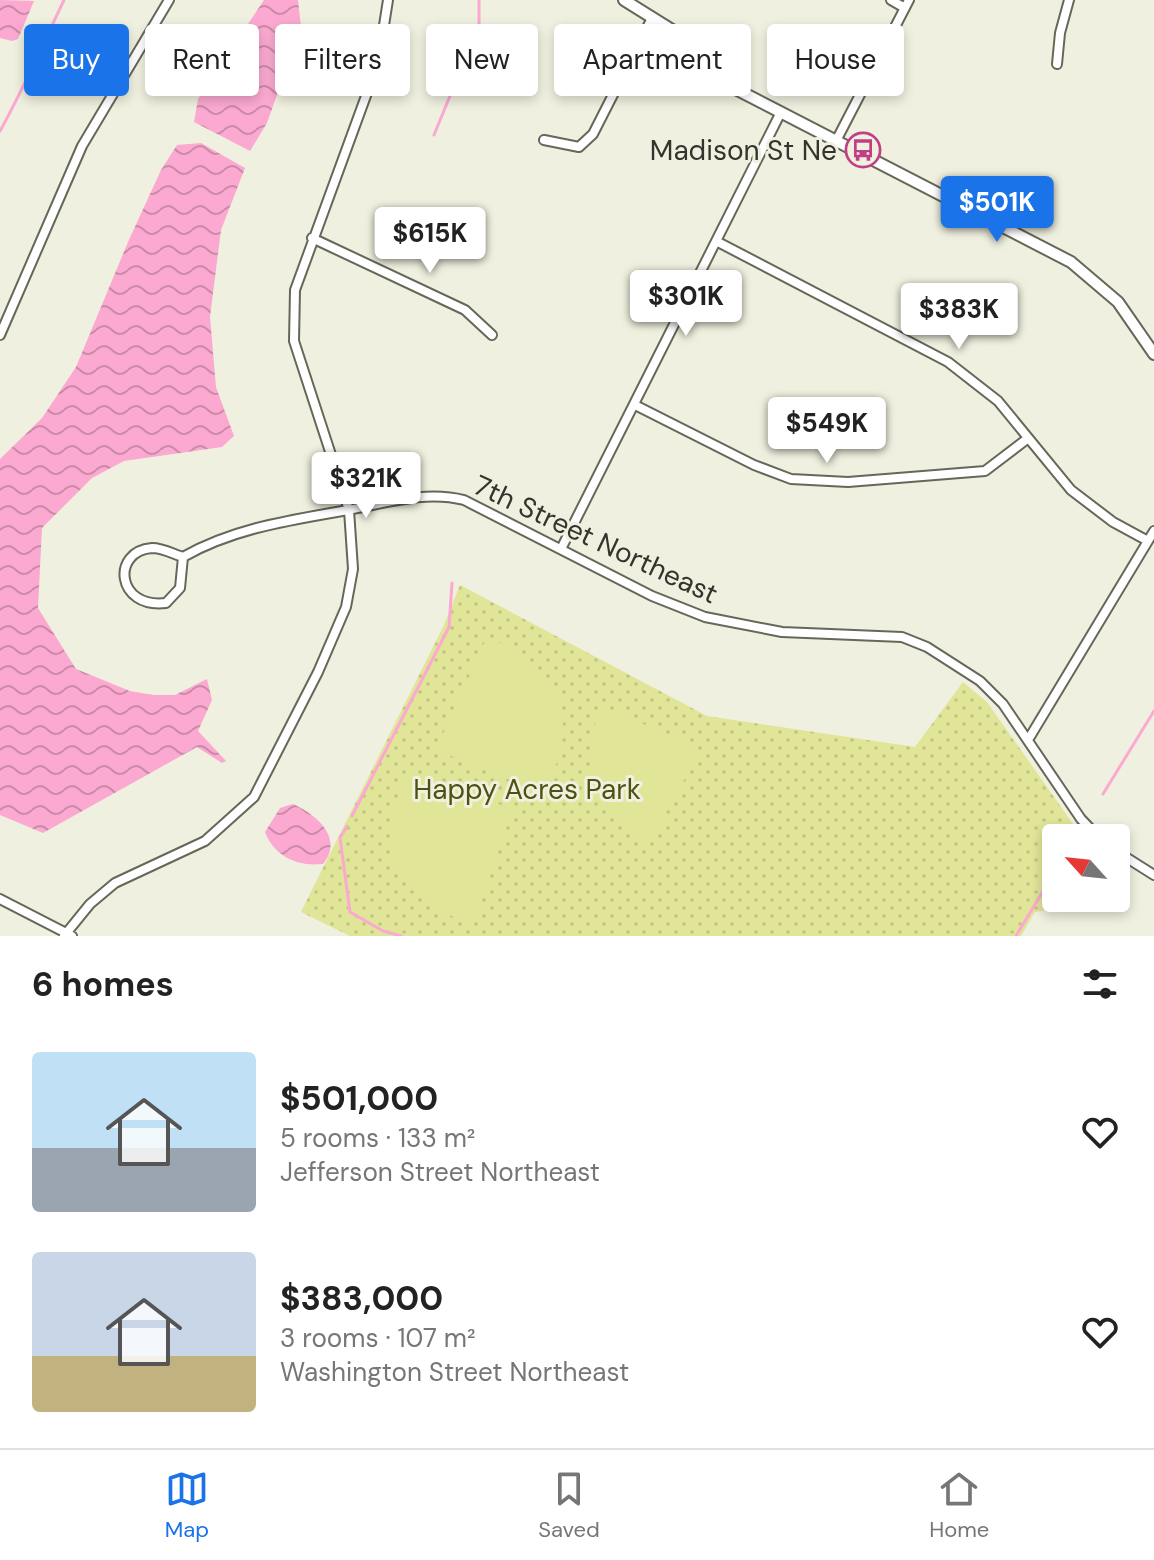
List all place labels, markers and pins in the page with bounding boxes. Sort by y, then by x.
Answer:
bus stop icon: Madison St Ne [844,131,882,169]
place label: Madison St Ne [650,132,837,169]
pin: $501K [941,176,1053,244]
pin: $615K [374,207,486,275]
pin: $301K [630,270,742,338]
pin: $383K [903,283,1015,351]
pin: $549K [771,397,883,465]
pin: $321K [310,452,422,520]

